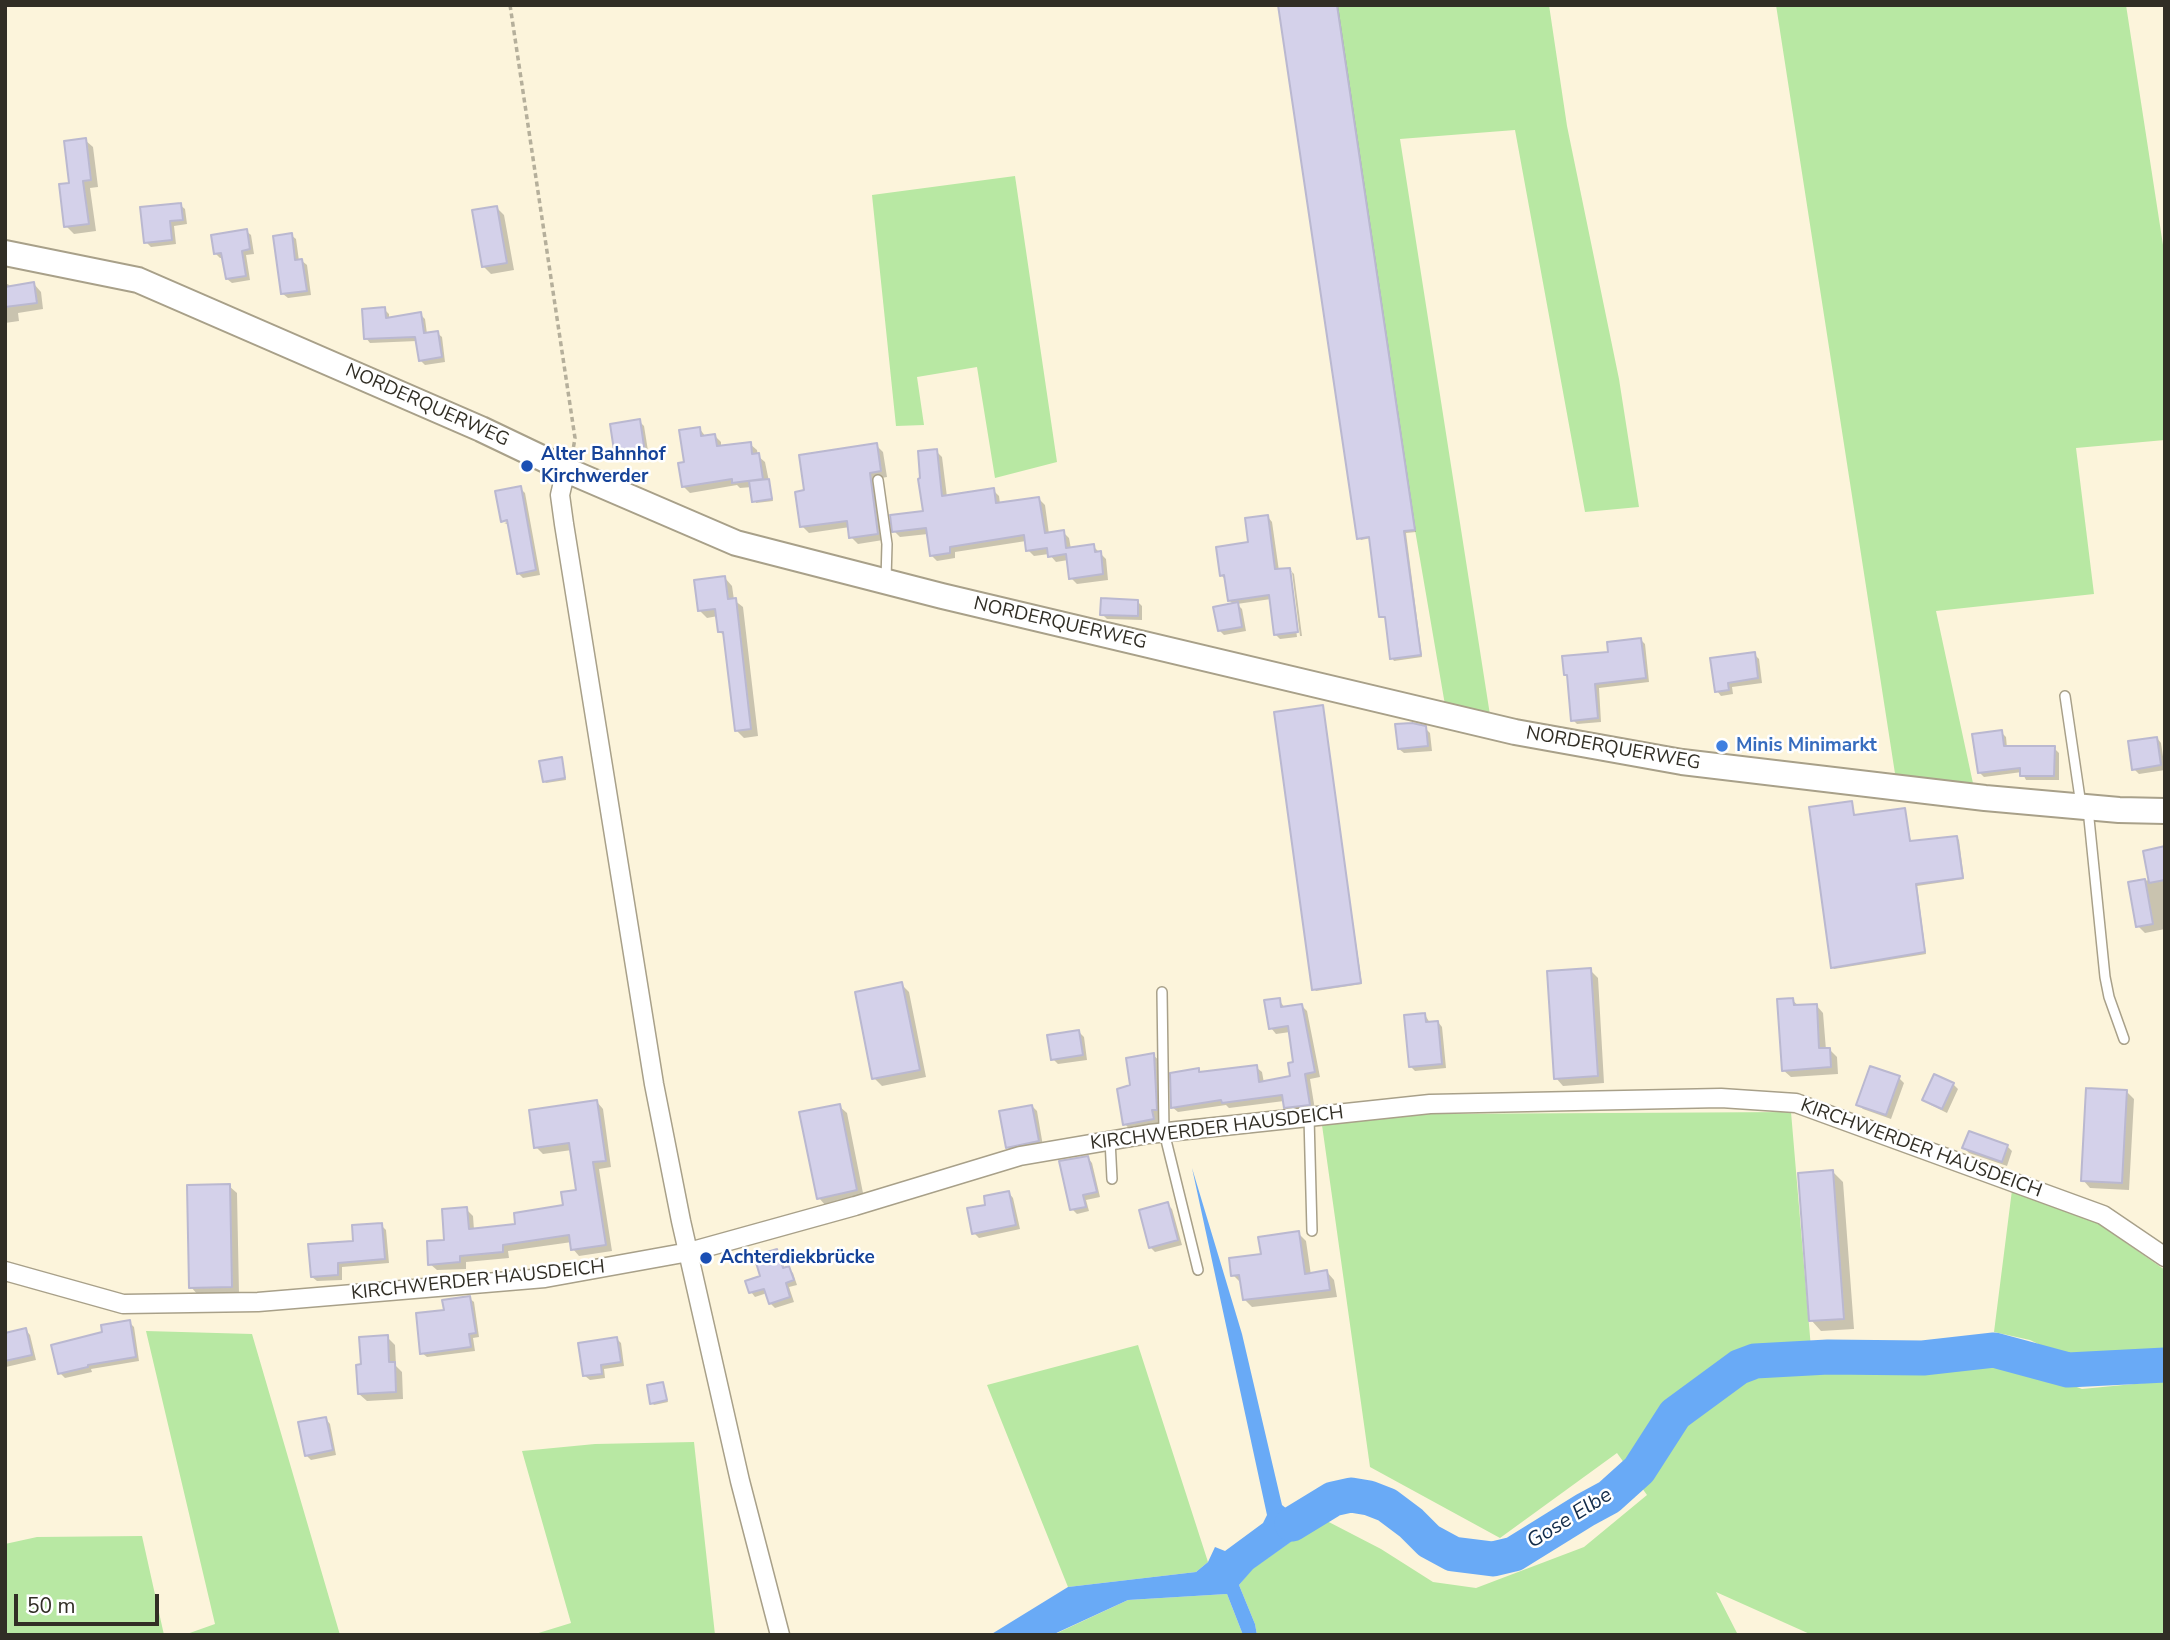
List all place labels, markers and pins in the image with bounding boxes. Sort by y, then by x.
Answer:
place label: Alter Bahnhof Kirchwerder [541,444,666,488]
marker: Alter Bahnhof Kirchwerder [519,458,535,474]
place label: Minis Minimarkt [1736,735,1877,757]
marker: Minis Minimarkt [1714,738,1730,754]
place label: Achterdiekbrücke [720,1247,875,1269]
marker: Achterdiekbrücke [698,1250,714,1266]

